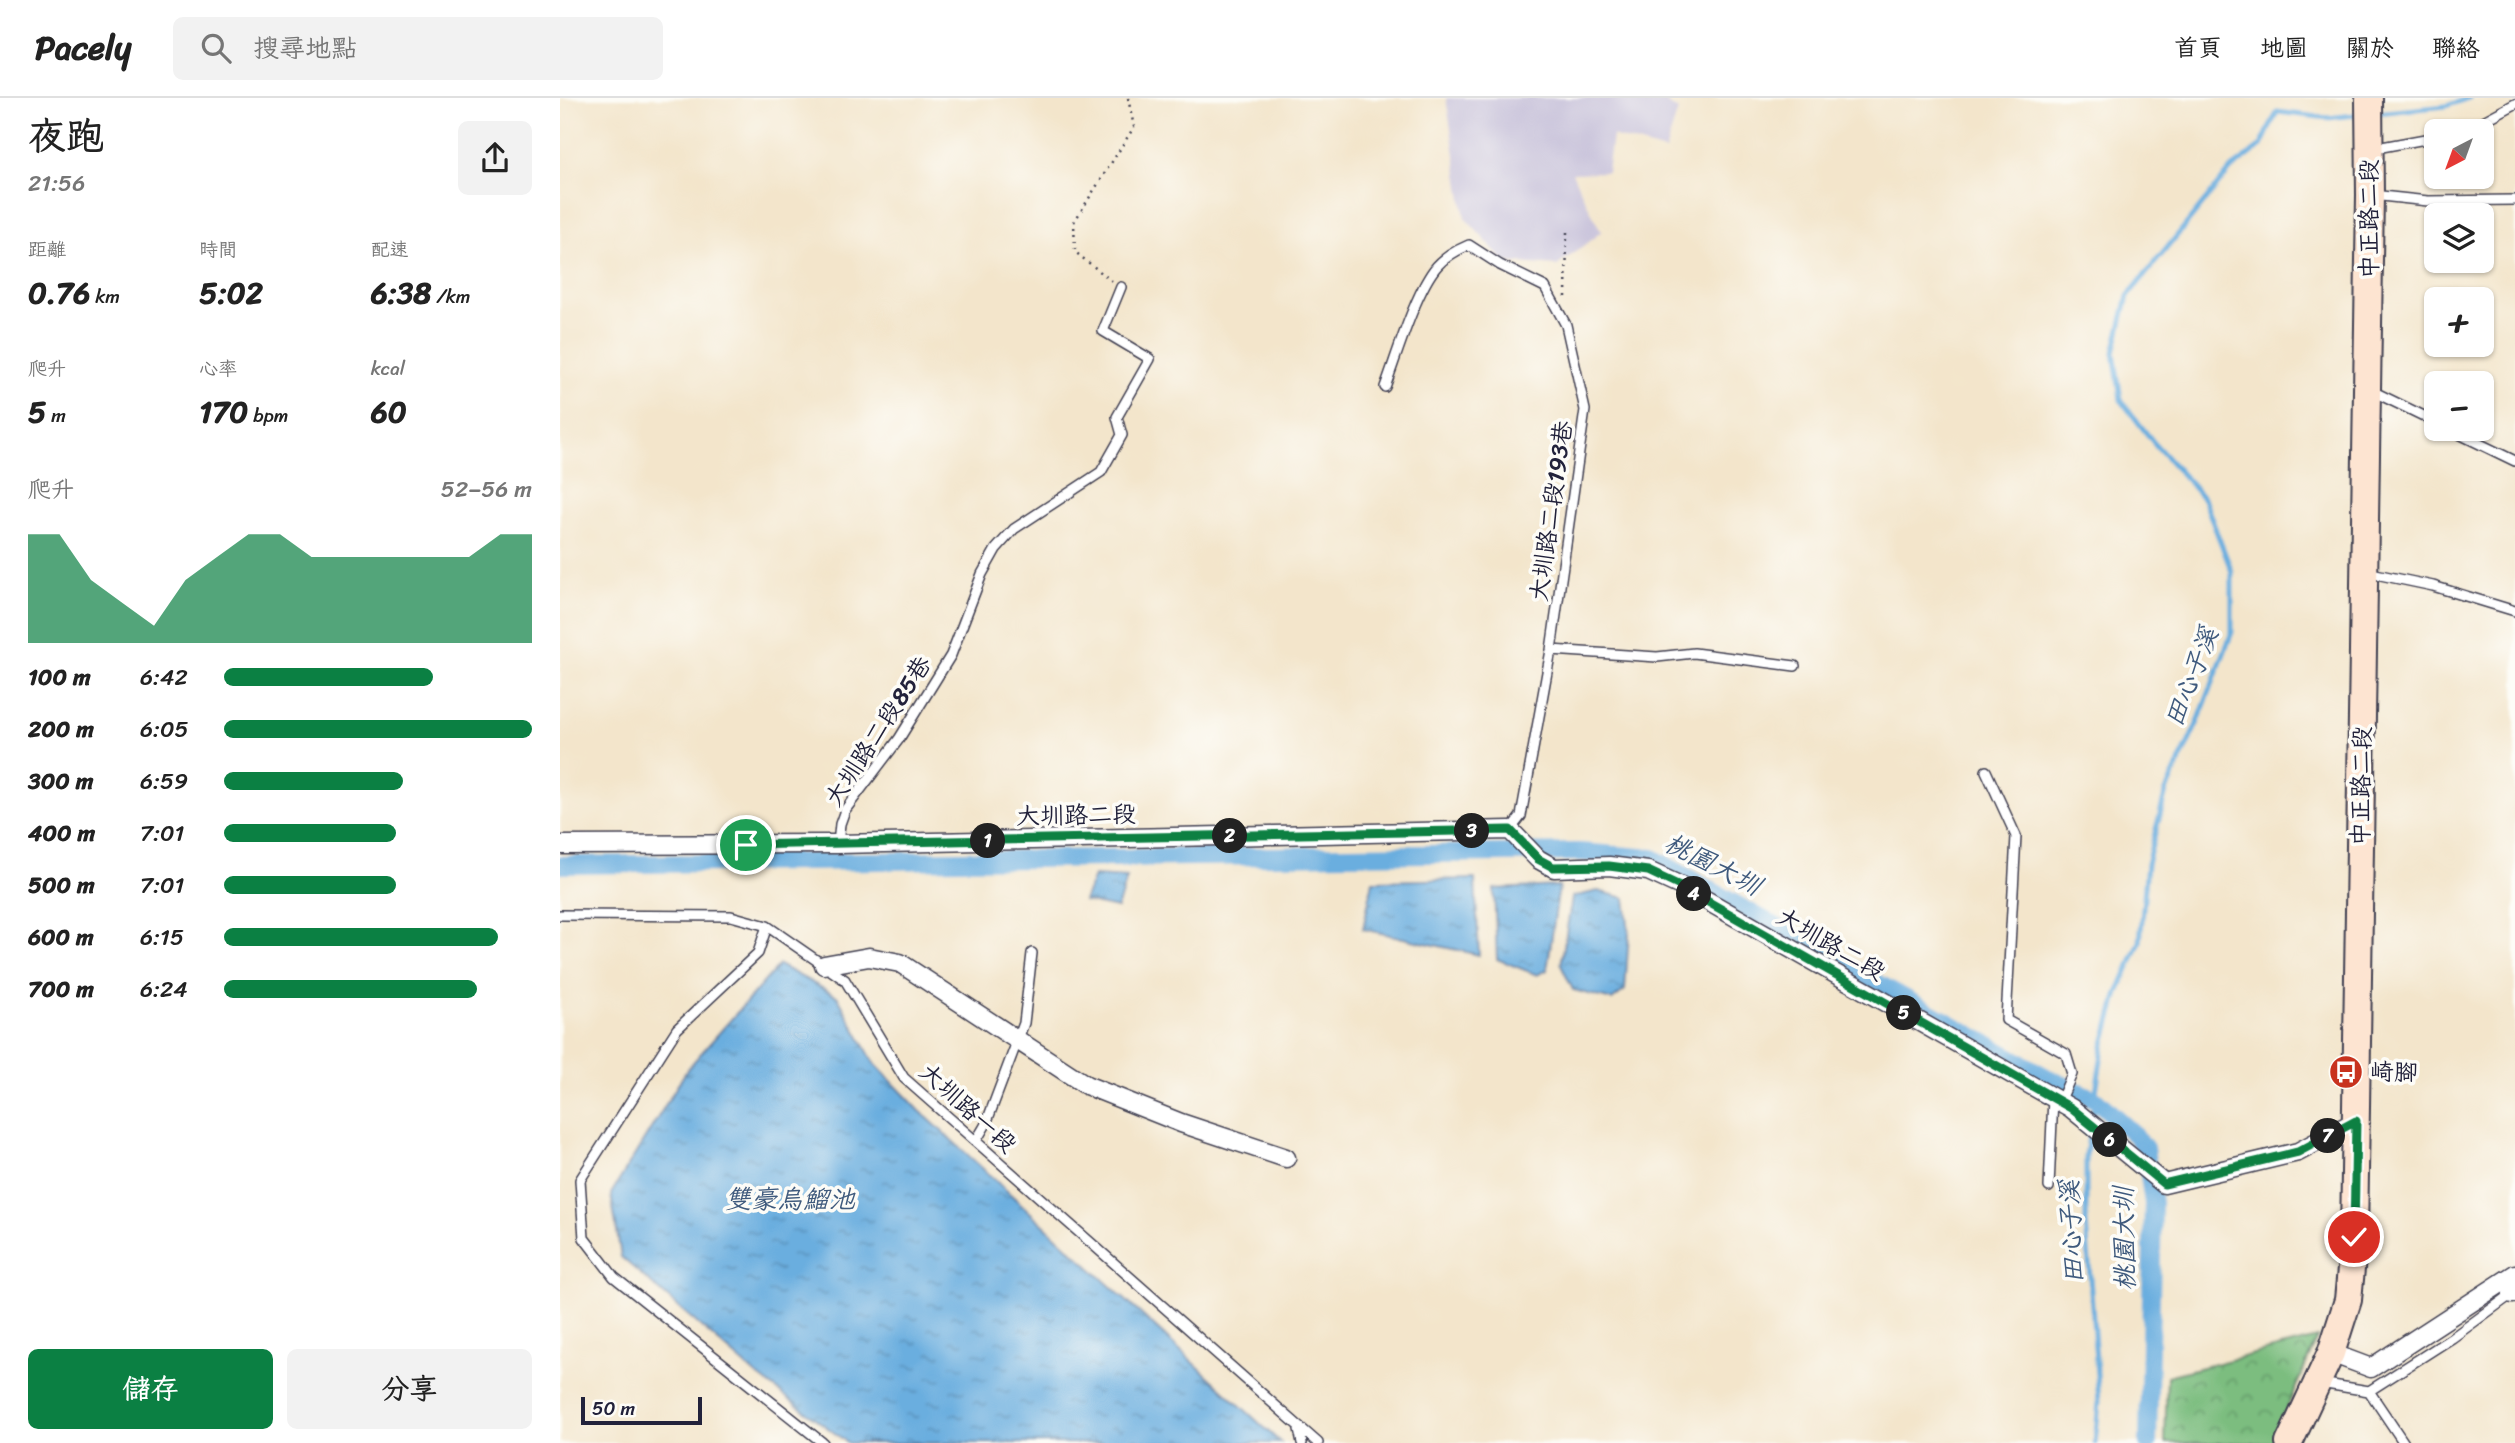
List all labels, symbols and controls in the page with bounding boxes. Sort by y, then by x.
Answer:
search box [173,17,663,80]
text: Pacely [35,19,131,77]
text: 搜尋地點 [253,25,357,71]
text: 首頁 [2174,27,2222,69]
text: 地圖 [2260,27,2308,69]
text: 關於 [2346,27,2394,69]
text: 聯絡 [2432,27,2480,69]
icon: search [197,29,235,67]
text: 夜跑 [28,103,104,170]
north arrow [2424,119,2494,189]
map controls [2424,119,2494,441]
button: share [458,121,532,195]
street label: 中正路二段 [2348,159,2390,279]
text: 21:56 [28,163,85,204]
button: layers [2424,203,2494,273]
text: 距離 [28,233,66,266]
text: 時間 [199,233,237,266]
text: 配速 [371,233,409,266]
text: 0.76 [28,266,90,320]
text: 5:02 [199,266,263,320]
text: 6:38 [371,266,431,320]
text: km [90,280,120,313]
text: /km [431,280,470,313]
button: + [2424,287,2494,357]
text: 爬升 [28,352,66,385]
text: 心率 [199,352,237,385]
text: kcal [371,352,405,385]
button: − [2424,371,2494,441]
text: 5 [28,385,46,439]
text: 170 [199,385,248,439]
text: 60 [371,385,407,439]
text: m [46,399,66,432]
text: bpm [248,399,288,432]
street label: 大圳路二段193巷 [1518,418,1584,604]
text: 爬升 [28,469,74,510]
text: 52–56 m [441,469,532,510]
water label: 田心子溪 [2151,618,2232,734]
street label: 大圳路二段85巷 [813,647,943,815]
text: 100 m [28,657,91,698]
text: 6:42 [140,657,188,698]
text: 200 m [28,709,94,750]
text: 6:05 [140,709,189,750]
street label: 中正路二段 [2339,726,2383,846]
text: 300 m [28,761,93,802]
text: 6:59 [140,761,188,802]
street label: 大圳路二段 [1016,793,1136,837]
text: 400 m [28,813,95,854]
text: 7:01 [140,813,184,854]
pin: 3 [1454,814,1490,848]
text: 3 [1466,814,1477,847]
pin [716,815,776,875]
pin: 2 [1212,818,1248,854]
text: 2 [1224,819,1235,852]
water label: 桃園大圳 [1656,820,1772,909]
pin: 1 [970,824,1006,858]
text: 1 [983,824,992,857]
icon: arrive [727,826,765,864]
text: 500 m [28,865,95,906]
text: 7:01 [140,865,184,906]
pin: 4 [1676,876,1712,912]
text: 4 [1688,877,1699,910]
street label: 大圳路二段 [1769,896,1893,992]
text: 600 m [28,917,94,958]
text: 6:15 [140,917,184,958]
text: 700 m [28,969,94,1010]
text: 6:24 [140,969,188,1010]
pin: 5 [1886,996,1922,1030]
text: 5 [1898,996,1909,1029]
place label: 崎腳 [2370,1051,2418,1093]
street label: 大圳路一段 [909,1052,1027,1164]
bus stop icon: 崎腳 [2327,1053,2365,1091]
pin: 7 [2310,1118,2346,1154]
text: 7 [2322,1119,2333,1152]
pin: 6 [2092,1122,2128,1158]
text: 6 [2104,1123,2115,1156]
water label: 雙豪烏鰡池 [725,1176,856,1222]
water label: 田心子溪 [2045,1177,2097,1285]
water label: 桃園大圳 [2100,1184,2148,1291]
pin [2324,1207,2384,1267]
icon: check [2335,1218,2373,1256]
button: 儲存 [28,1349,273,1429]
button: 分享 [287,1349,532,1429]
text: 50 m [592,1392,635,1425]
scale bar [581,1394,702,1426]

